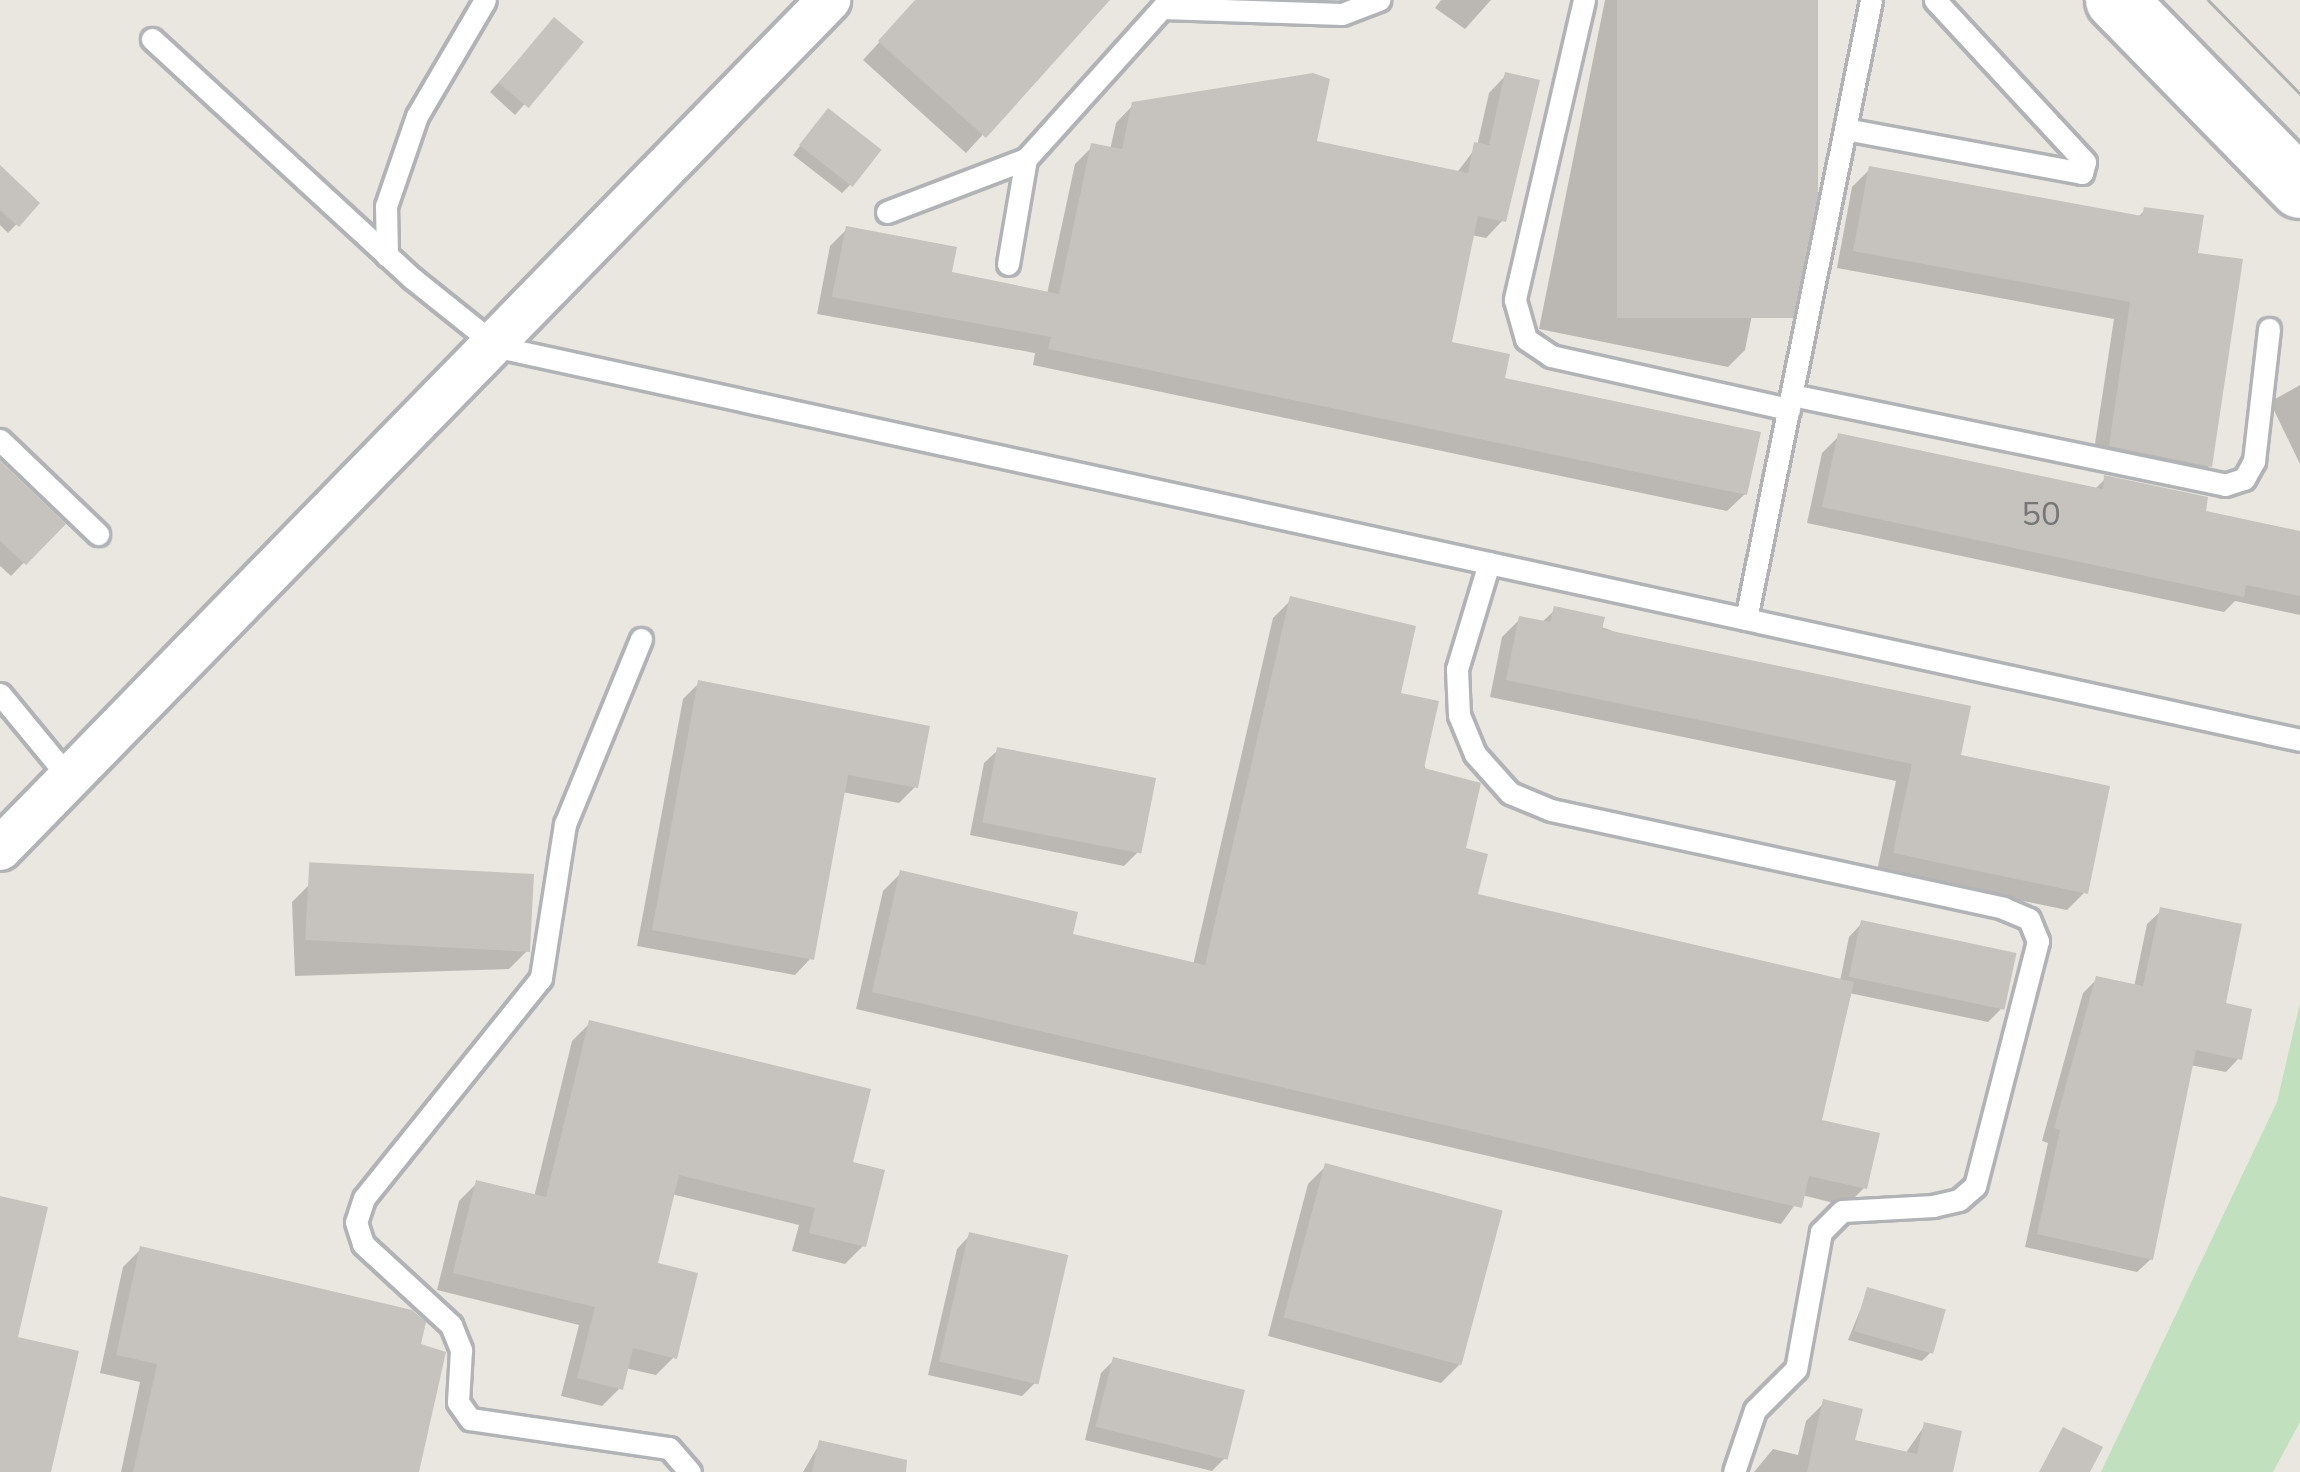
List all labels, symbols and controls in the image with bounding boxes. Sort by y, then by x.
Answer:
house number: 50 [2021,495,2061,535]

